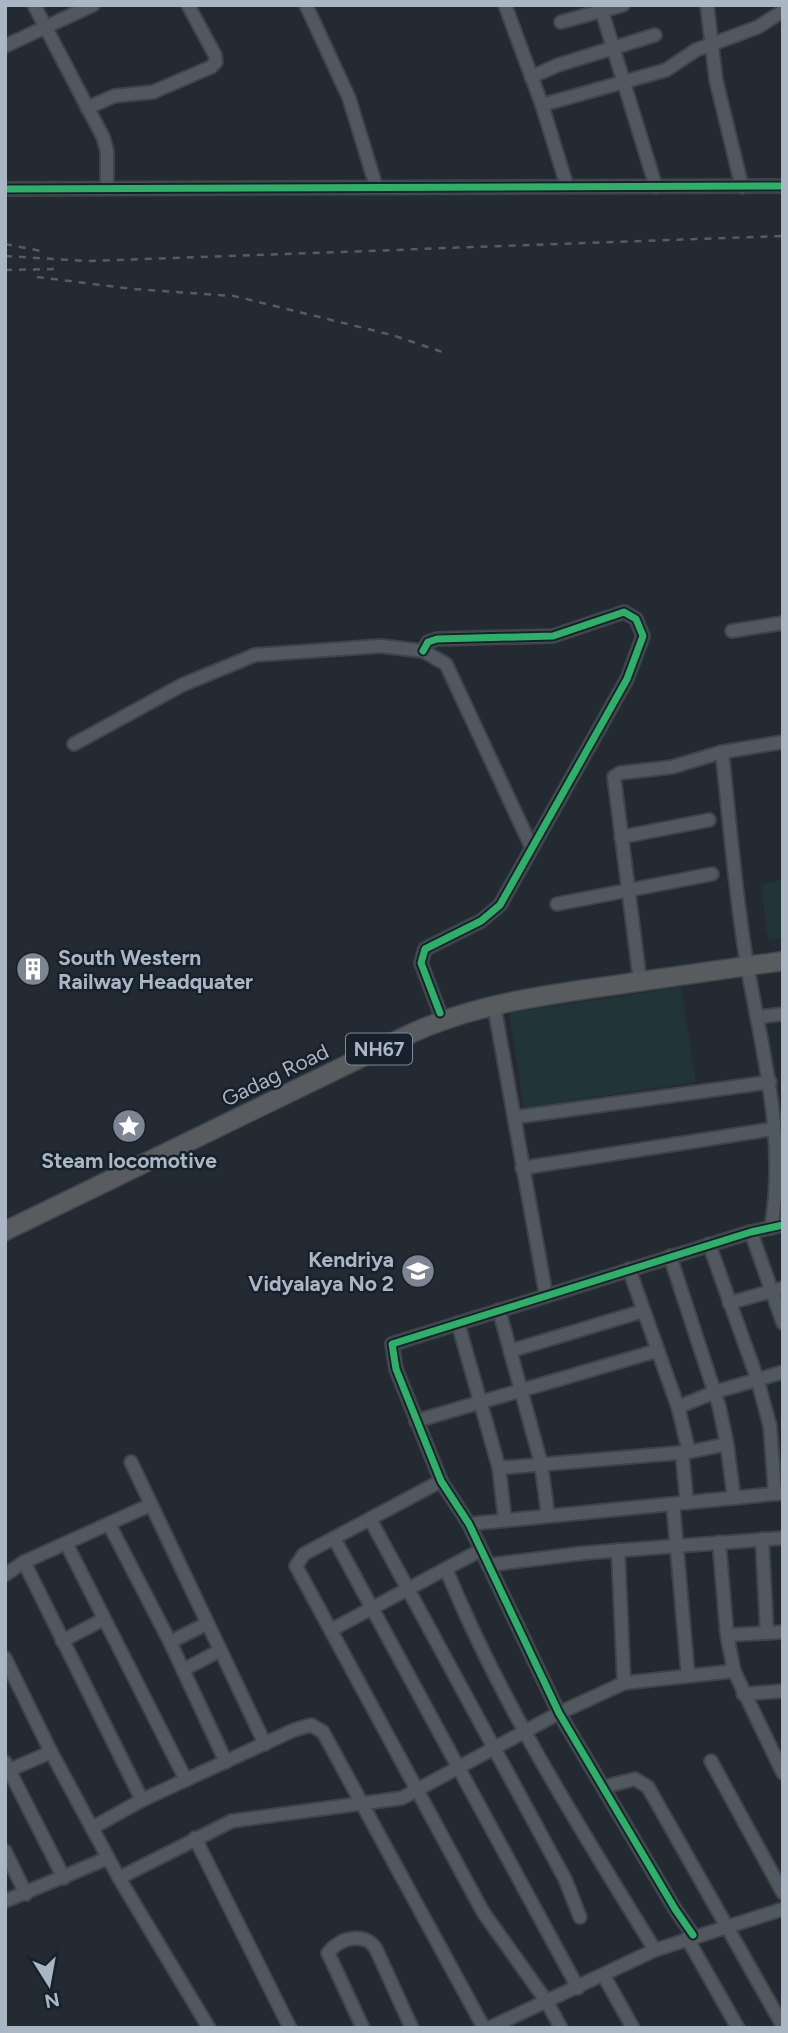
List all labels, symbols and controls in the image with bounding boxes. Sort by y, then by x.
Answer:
place label: South Western Railway Headquater [58,945,253,994]
building icon: South Western Railway Headquater [14,950,52,988]
road number: NH67 [346,1034,412,1064]
street label: Gadag Road [218,1038,332,1112]
place icon: Steam locomotive [110,1107,148,1145]
place label: Steam locomotive [41,1148,217,1173]
place label: Kendriya Vidyalaya No 2 [248,1247,394,1296]
school or university icon: Kendriya Vidyalaya No 2 [399,1252,437,1290]
north arrow [14,1949,84,2019]
text: N [43,1988,62,2013]

